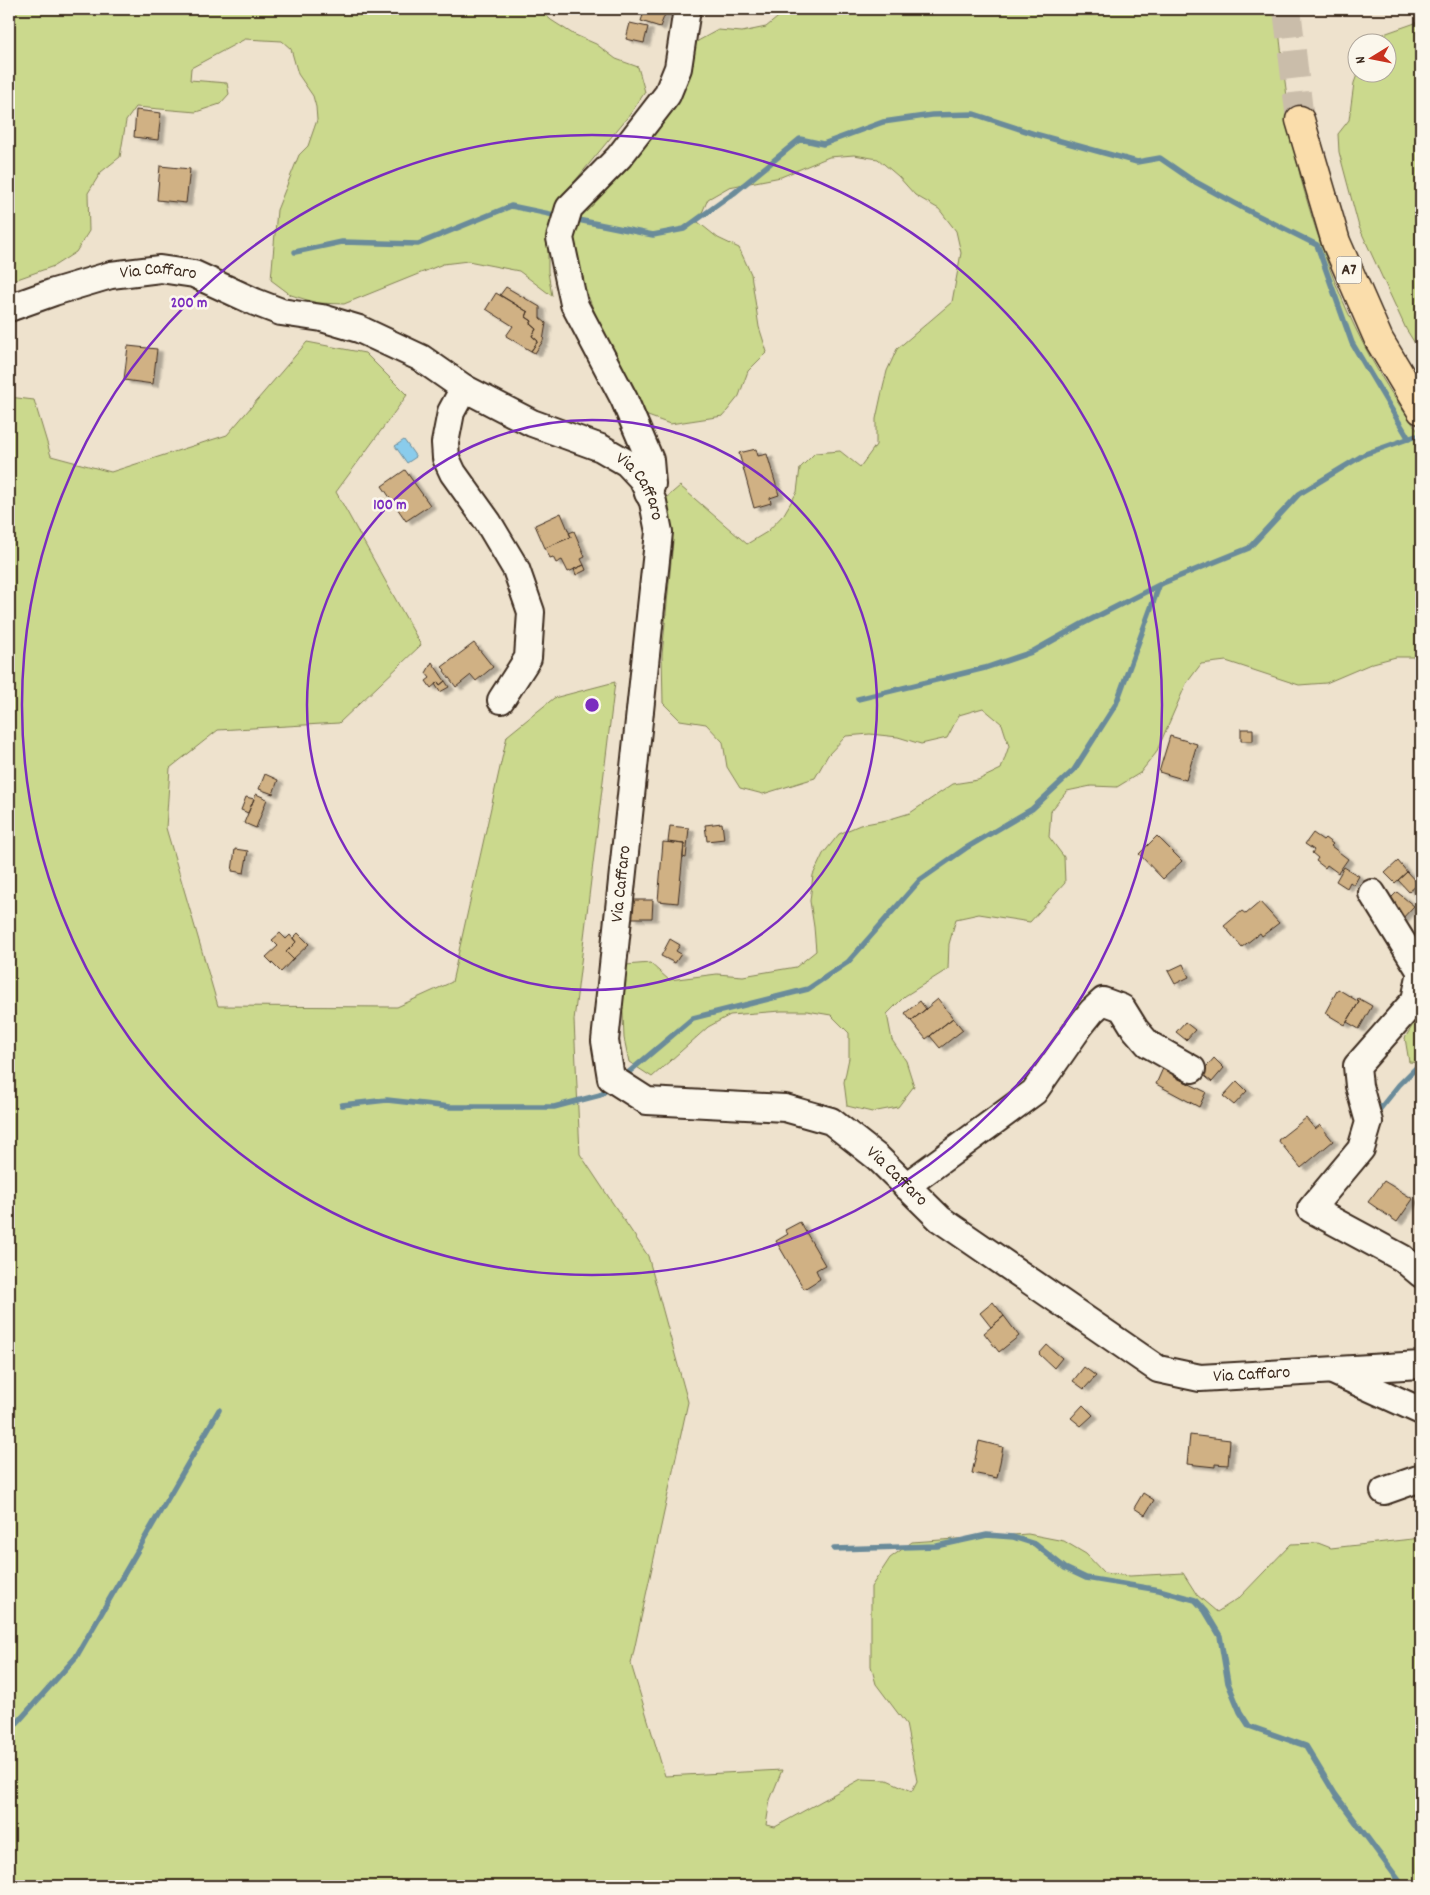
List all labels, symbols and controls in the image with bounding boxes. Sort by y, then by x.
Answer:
north arrow [1348,32,1398,82]
text: N [1351,55,1372,65]
street label: Via Caffaro [119,256,198,287]
road number: A7 [1336,256,1362,284]
text: 200 m [171,293,207,315]
street label: Via Caffaro [611,446,669,523]
text: 100 m [373,495,407,517]
centre of rings [583,696,601,714]
street label: Via Caffaro [606,844,638,924]
street label: Via Caffaro [861,1141,933,1212]
street label: Via Caffaro [1212,1360,1291,1390]

